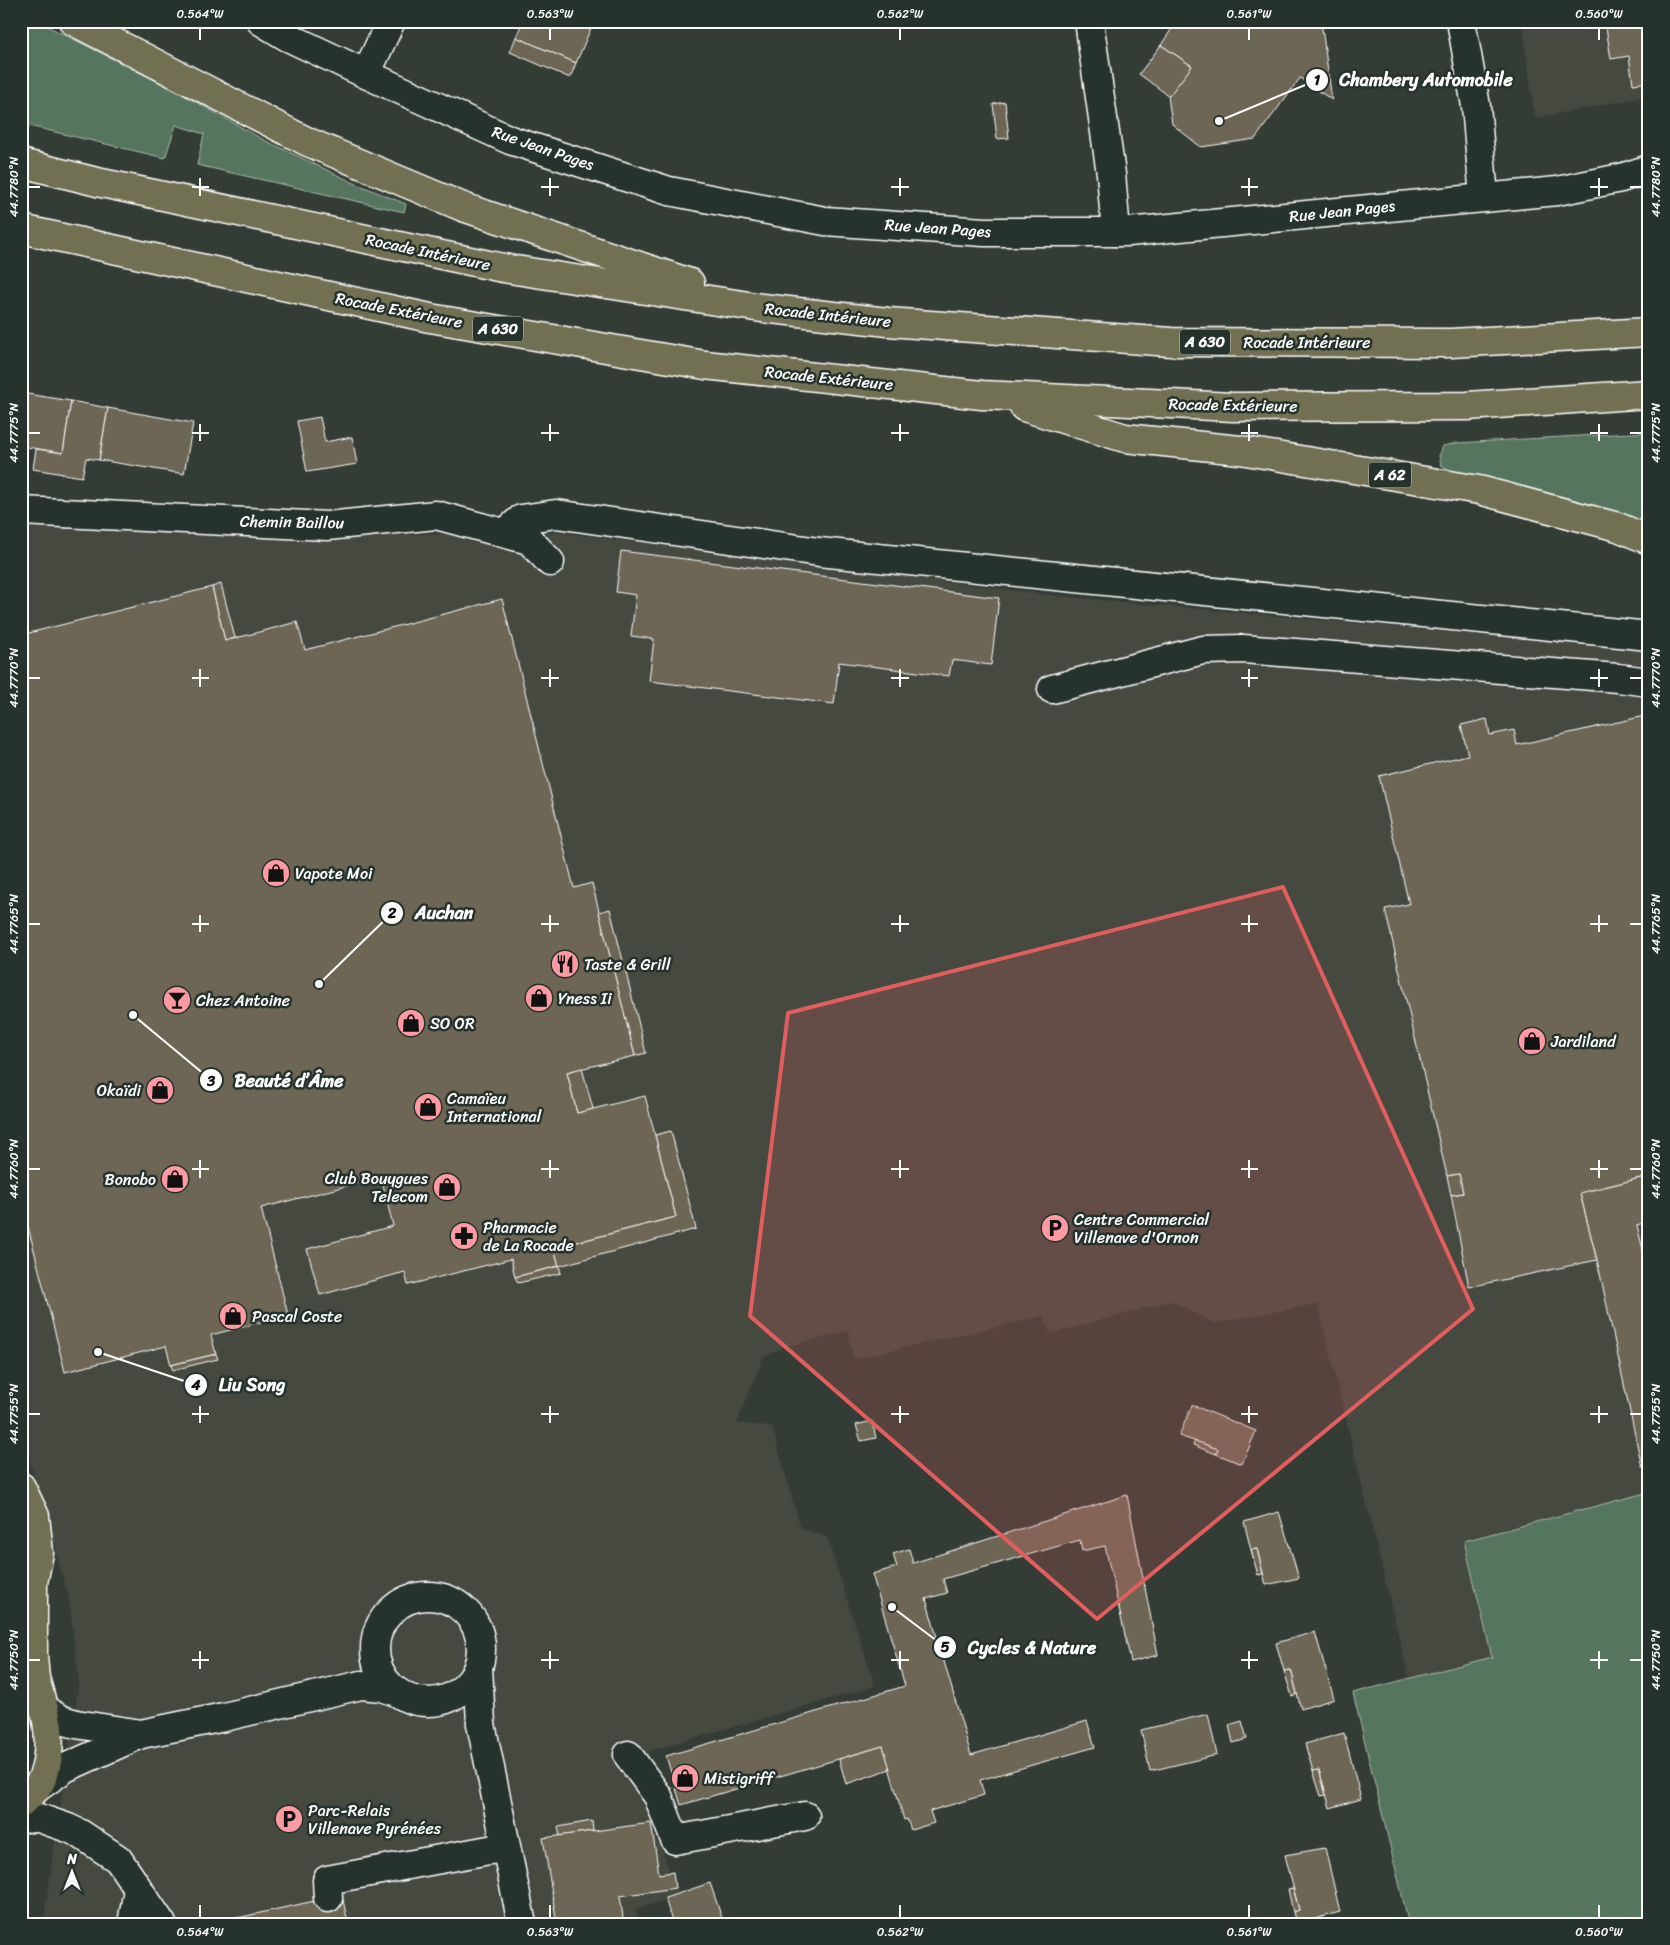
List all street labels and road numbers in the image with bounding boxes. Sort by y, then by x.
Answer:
street label: Rue Jean Pages [488,117,598,179]
street label: Rue Jean Pages [1288,191,1397,231]
street label: Rue Jean Pages [884,210,992,246]
street label: Rocade Intérieure [363,225,493,279]
street label: Rocade Extérieure [333,283,465,337]
street label: Rocade Intérieure [763,294,893,336]
road number: A 630 [473,316,523,342]
street label: Rocade Intérieure [1244,328,1370,357]
road number: A 630 [1180,330,1230,354]
street label: Rocade Extérieure [763,357,895,399]
street label: Rocade Extérieure [1168,389,1298,421]
road number: A 62 [1369,462,1411,488]
street label: Chemin Baillou [239,507,345,537]

